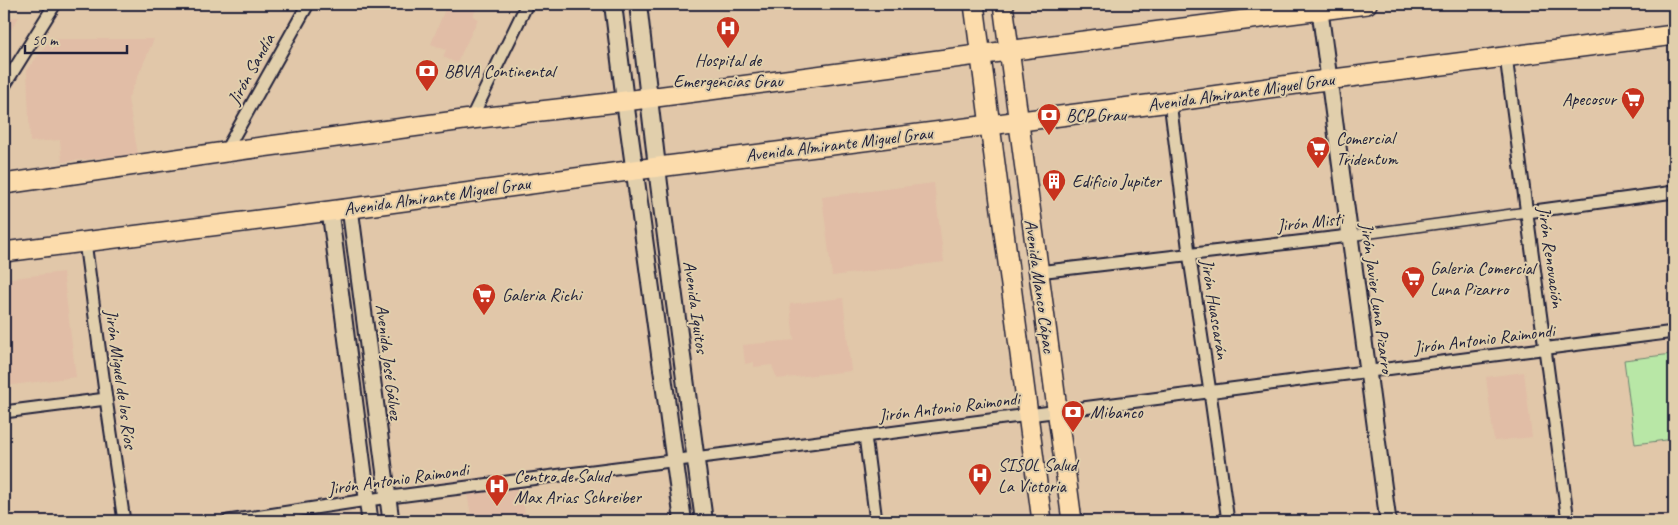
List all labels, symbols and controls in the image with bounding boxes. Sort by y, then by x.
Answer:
hospital icon: Hospital de Emergencias Grau [715,15,741,49]
scale bar [25,22,128,54]
street label: Jirón Sandía [222,29,280,109]
text: 50 m [32,31,59,50]
place label: Hospital de Emergencias Grau [673,49,784,92]
bank icon: BBVA Continental [414,58,440,92]
place label: BBVA Continental [444,60,558,82]
street label: Avenida Almirante Miguel Grau [1146,68,1337,116]
supermarket icon: Apecosur [1620,86,1646,120]
place label: Apecosur [1562,88,1619,110]
bank icon: BCP Grau [1036,102,1062,136]
place label: BCP Grau [1066,104,1128,126]
street label: Avenida Almirante Miguel Grau [744,121,935,166]
place label: Comercial Tridentum [1336,127,1398,170]
supermarket icon: Comercial Tridentum [1305,135,1331,169]
building icon: Edificio Jupiter [1041,168,1067,202]
place label: Edificio Jupiter [1072,170,1162,192]
street label: Avenida Almirante Miguel Grau [342,172,533,220]
street label: Jirón Renovación [1533,204,1569,310]
street label: Jirón Misti [1275,207,1347,237]
street label: Avenida Manco Cápac [1020,218,1060,355]
street label: Jirón Javier Luna Pizarro [1355,220,1399,376]
street label: Jirón Huascarán [1196,256,1234,361]
place label: Galeria Comercial Luna Pizarro [1430,257,1538,300]
street label: Avenida Iquitos [679,259,714,356]
supermarket icon: Galeria Comercial Luna Pizarro [1400,265,1426,299]
supermarket icon: Galeria Richi [471,282,497,316]
place label: Galeria Richi [502,284,584,306]
street label: Avenida José Gálvez [371,303,407,422]
street label: Jirón Miguel de los Ríos [100,307,142,452]
street label: Jirón Antonio Raimondi [1411,319,1558,359]
street label: Jirón Antonio Raimondi [876,387,1023,427]
bank icon: Mibanco [1060,399,1086,433]
place label: Mibanco [1090,401,1144,423]
place label: SISOL Salud La Victoria [998,454,1080,497]
street label: Jirón Antonio Raimondi [325,458,472,500]
hospital icon: SISOL Salud La Victoria [967,462,993,496]
place label: Centro de Salud Max Arias Schreiber [514,465,642,508]
hospital icon: Centro de Salud Max Arias Schreiber [484,473,510,507]

